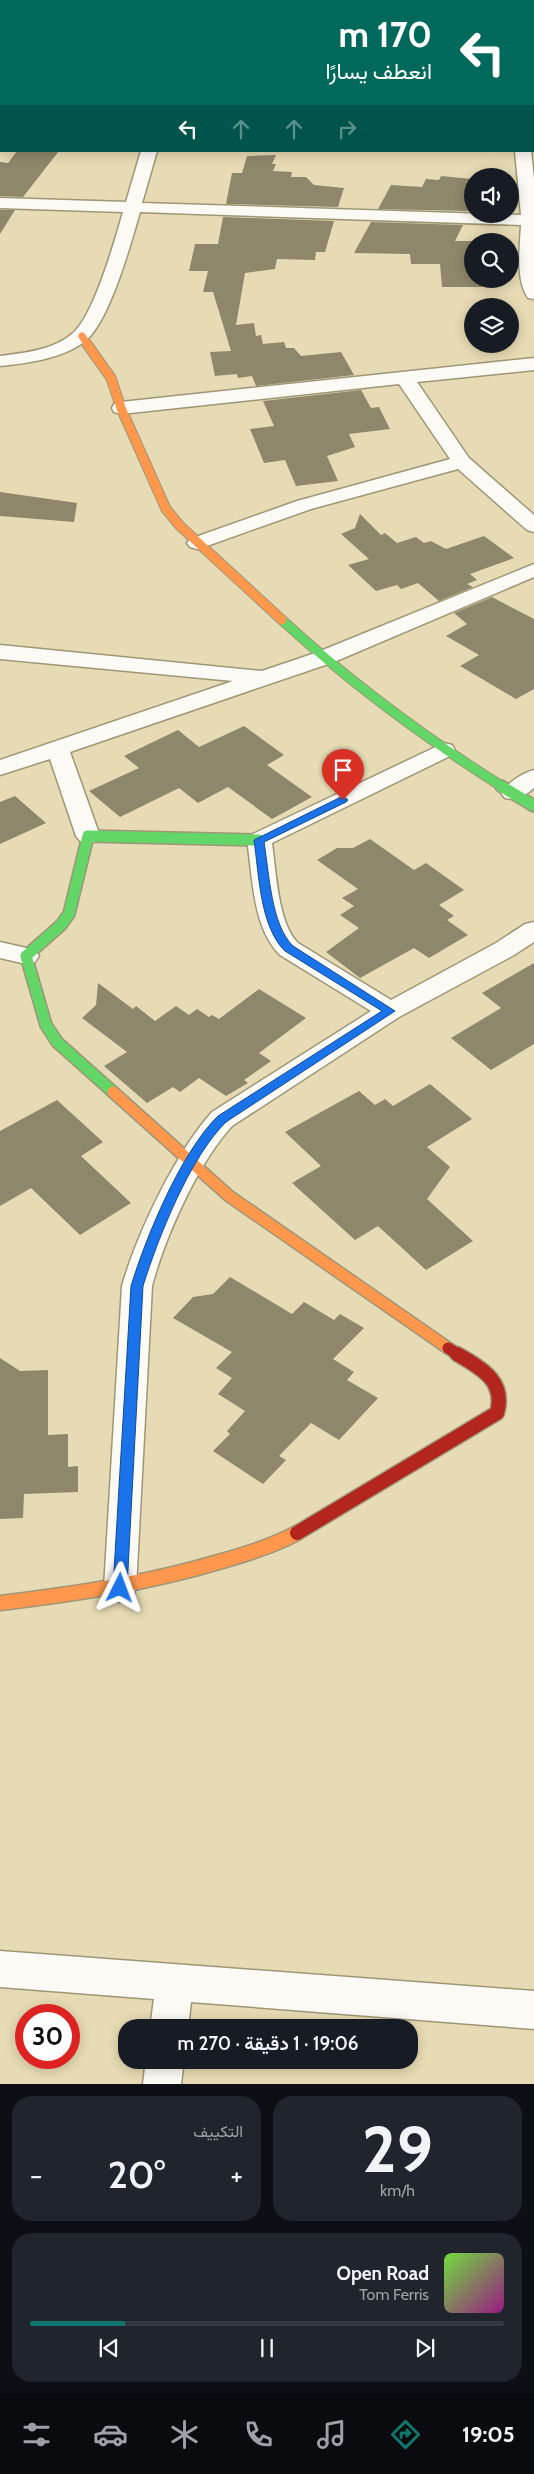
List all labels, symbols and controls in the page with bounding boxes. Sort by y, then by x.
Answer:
text: 170 m [339,13,432,56]
icon: left [450,20,515,85]
text: انعطف يسارًا [325,58,432,85]
icon: left [174,115,202,143]
icon: ahead [227,115,255,143]
icon: ahead [280,115,308,143]
icon: right [333,115,361,143]
map controls [464,168,519,353]
button: sound [464,168,519,223]
button: search [464,233,519,288]
button: layers [464,298,519,353]
pin [322,749,364,800]
icon: arrive [329,756,357,784]
position arrow [93,1561,145,1613]
speed limit sign: 30 [15,2004,80,2069]
text: 19:06 · 1 دقيقة · 270 m [178,2032,358,2055]
text: 29 [362,2109,433,2188]
text: التكييف [193,2122,243,2141]
text: 20° [108,2151,165,2198]
text: − [30,2158,42,2192]
text: + [231,2158,243,2192]
text: km/h [380,2181,415,2200]
text: Open Road [337,2262,429,2285]
text: Tom Ferris [359,2285,429,2304]
icon: previous [95,2334,123,2362]
icon: pause [253,2334,281,2362]
icon: next [411,2334,439,2362]
icon: filters [19,2417,54,2452]
icon: car [93,2417,128,2452]
icon: climate [167,2417,202,2452]
icon: phone [241,2417,276,2452]
icon: music [314,2417,349,2452]
icon: directions [388,2417,423,2452]
text: 19:05 [462,2421,515,2448]

